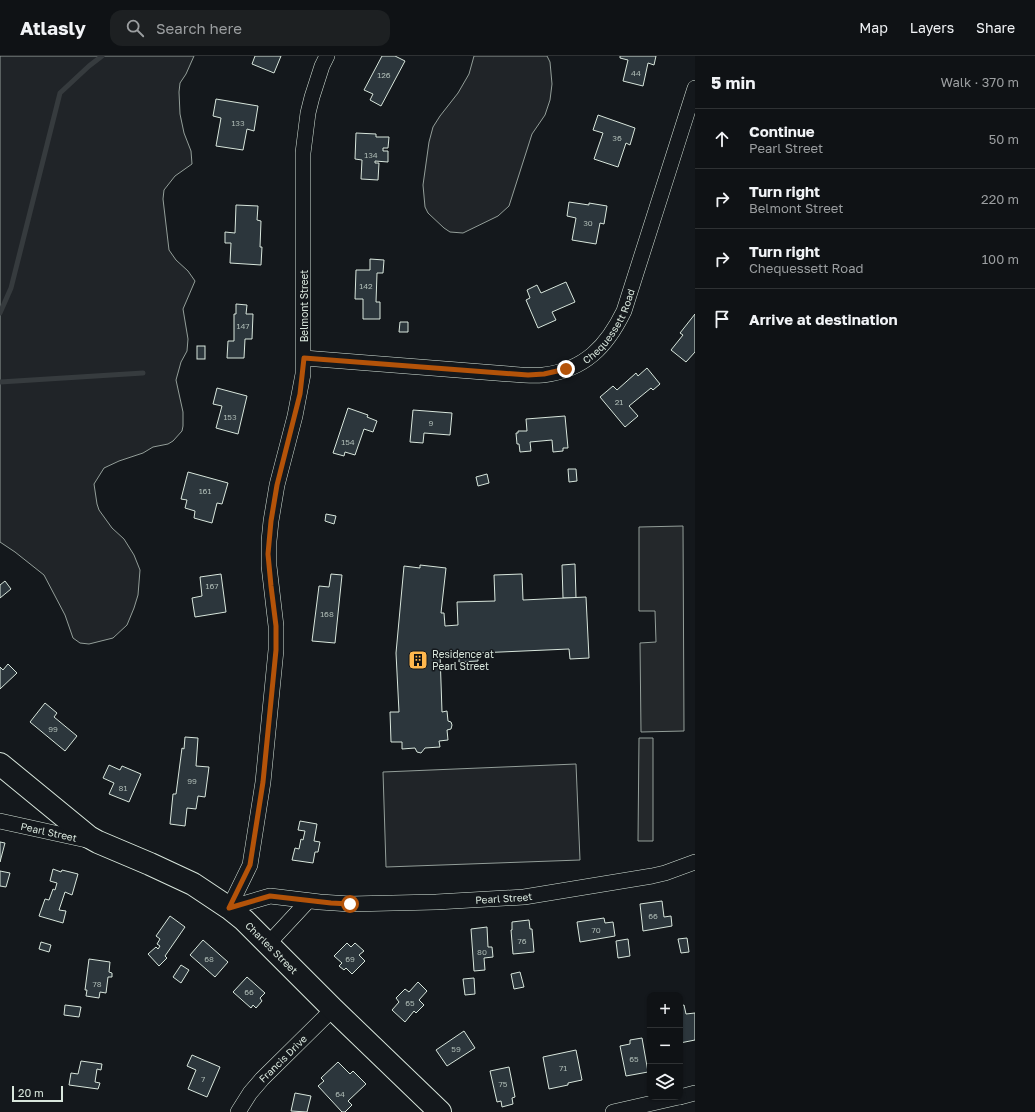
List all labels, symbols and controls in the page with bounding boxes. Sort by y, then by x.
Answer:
search box [110,10,390,46]
text: Atlasly [20,16,86,39]
icon: search [124,17,146,39]
text: Search here [156,19,242,37]
text: Map [859,19,888,36]
text: Layers [910,19,954,36]
text: Share [976,19,1015,36]
house number: 44 [631,68,641,78]
house number: 126 [377,70,391,80]
text: 5 min [711,72,755,93]
text: Walk · 370 m [940,74,1019,90]
house number: 133 [231,118,245,128]
text: Continue [749,122,815,140]
icon: ahead [711,128,733,150]
text: 50 m [989,131,1019,147]
house number: 36 [612,133,622,143]
text: Pearl Street [749,140,823,156]
house number: 134 [364,150,378,160]
text: Turn right [749,182,820,200]
icon: right [711,188,733,210]
text: 220 m [981,191,1019,207]
text: Belmont Street [749,200,844,216]
house number: 30 [583,218,593,228]
text: Turn right [749,242,820,260]
icon: right [711,248,733,270]
text: 100 m [982,251,1019,267]
text: Chequessett Road [749,260,863,276]
street label: Belmont Street [298,270,310,342]
house number: 142 [359,281,373,291]
street label: Chequessett Road [580,287,637,366]
icon: arrive [711,308,733,330]
text: Arrive at destination [749,310,898,328]
house number: 147 [237,321,250,331]
route end [557,360,575,378]
house number: 21 [615,397,623,407]
house number: 153 [223,412,237,422]
house number: 9 [429,418,434,428]
house number: 154 [341,437,355,447]
house number: 161 [199,486,211,496]
house number: 167 [206,581,218,591]
house number: 168 [320,609,334,619]
place label: Residence at Pearl Street [432,648,494,672]
building icon: Residence at Pearl Street [407,649,429,671]
house number: 99 [48,724,58,734]
house number: 99 [187,776,197,786]
house number: 81 [119,783,127,793]
street label: Pearl Street [20,820,78,844]
street label: Pearl Street [475,890,533,906]
route start [341,895,359,913]
house number: 66 [648,911,658,921]
street label: Charles Street [243,919,300,976]
house number: 70 [591,925,601,935]
house number: 76 [517,936,527,946]
house number: 80 [477,947,487,957]
house number: 68 [204,954,214,964]
house number: 69 [345,954,355,964]
house number: 78 [92,979,102,989]
house number: 66 [244,987,254,997]
map controls [647,992,683,1100]
button: + [647,992,683,1028]
house number: 65 [405,998,415,1008]
button: − [647,1028,683,1064]
street label: Francis Drive [256,1032,309,1085]
house number: 59 [451,1044,461,1054]
house number: 65 [629,1054,639,1064]
house number: 71 [559,1063,567,1073]
button: layers [647,1064,683,1100]
house number: 7 [201,1074,205,1084]
house number: 75 [499,1079,508,1089]
scale bar [12,1084,63,1103]
text: 20 m [18,1086,44,1099]
house number: 64 [335,1089,345,1099]

